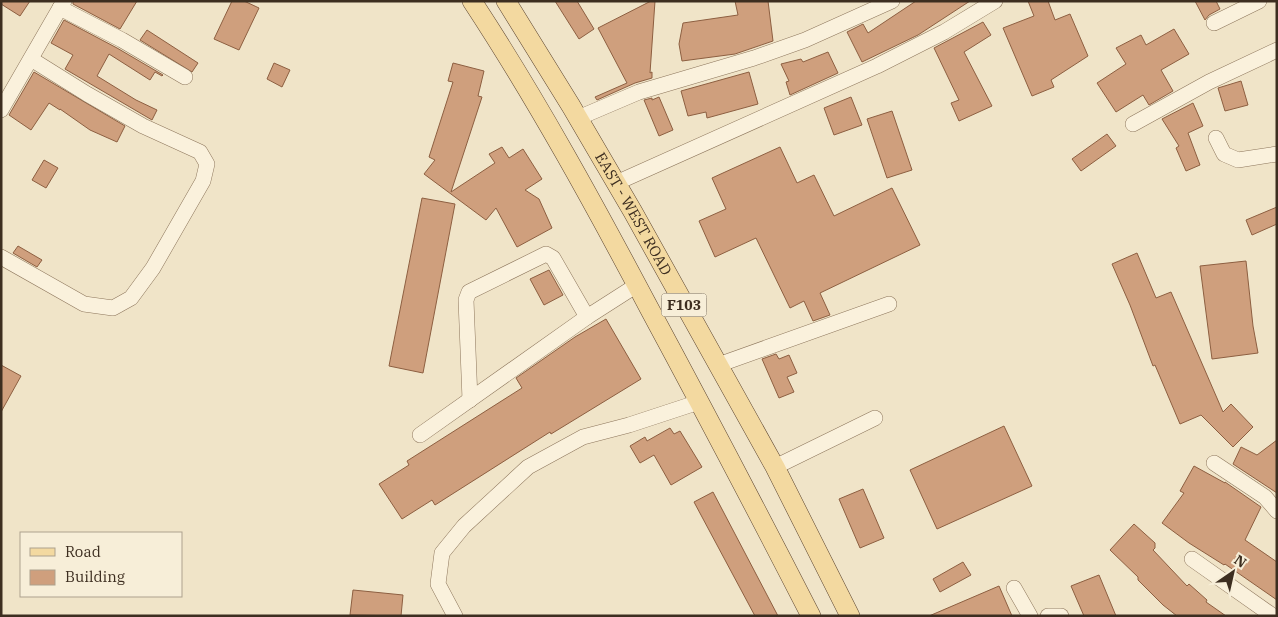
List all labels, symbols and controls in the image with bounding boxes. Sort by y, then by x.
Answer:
street label: EAST - WEST ROAD [591,149,676,278]
road number: F103 [662,294,706,316]
legend [20,532,182,597]
text: Road [65,542,101,561]
north arrow [1208,547,1258,597]
text: N [1231,551,1250,572]
text: Building [65,567,125,586]

